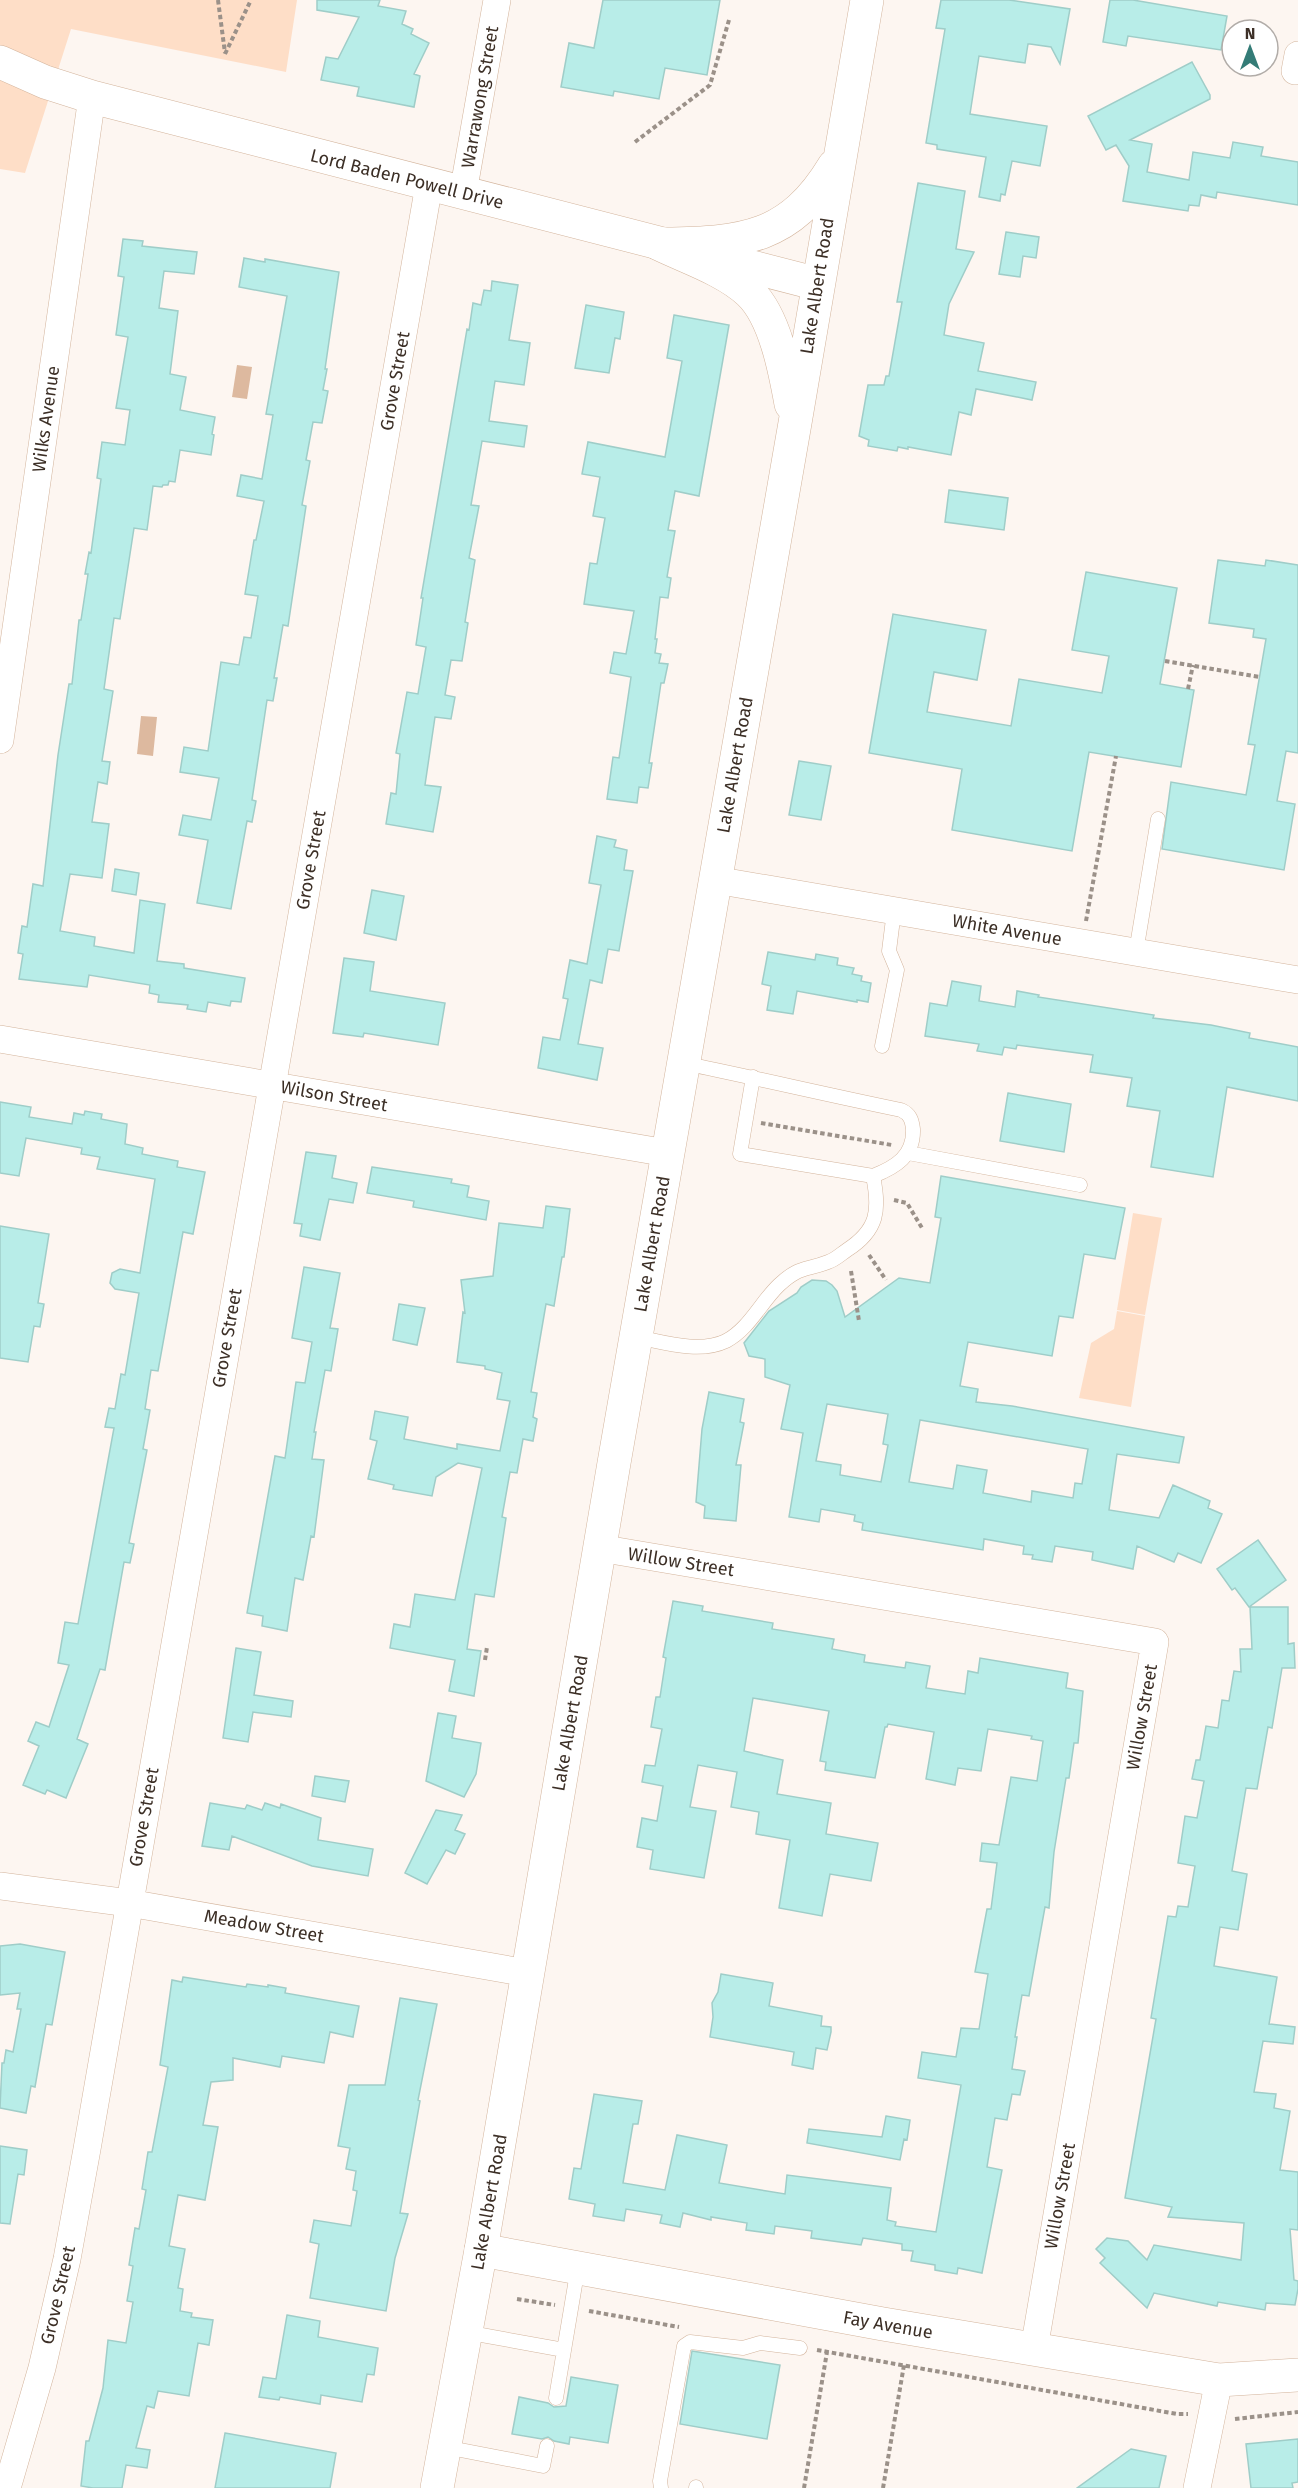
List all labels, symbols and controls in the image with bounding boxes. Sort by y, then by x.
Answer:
north arrow [1220,18,1280,78]
street label: Warrawong Street [457,24,503,170]
text: N [1245,24,1255,43]
street label: Lord Baden Powell Drive [308,144,506,214]
street label: Lake Albert Road [795,216,839,356]
street label: Grove Street [375,329,415,432]
street label: Wilks Avenue [28,364,64,474]
street label: Lake Albert Road [712,695,758,835]
street label: Grove Street [291,808,331,911]
street label: White Avenue [950,910,1064,950]
street label: Wilson Street [279,1076,390,1116]
street label: Lake Albert Road [629,1174,675,1314]
street label: Grove Street [207,1286,247,1389]
street label: Willow Street [626,1543,736,1581]
street label: Lake Albert Road [547,1653,593,1793]
street label: Willow Street [1122,1662,1162,1772]
street label: Grove Street [124,1765,164,1868]
street label: Meadow Street [202,1905,326,1947]
street label: Lake Albert Road [466,2132,512,2272]
street label: Willow Street [1040,2141,1080,2251]
street label: Grove Street [36,2243,80,2346]
street label: Fay Avenue [841,2306,935,2344]

